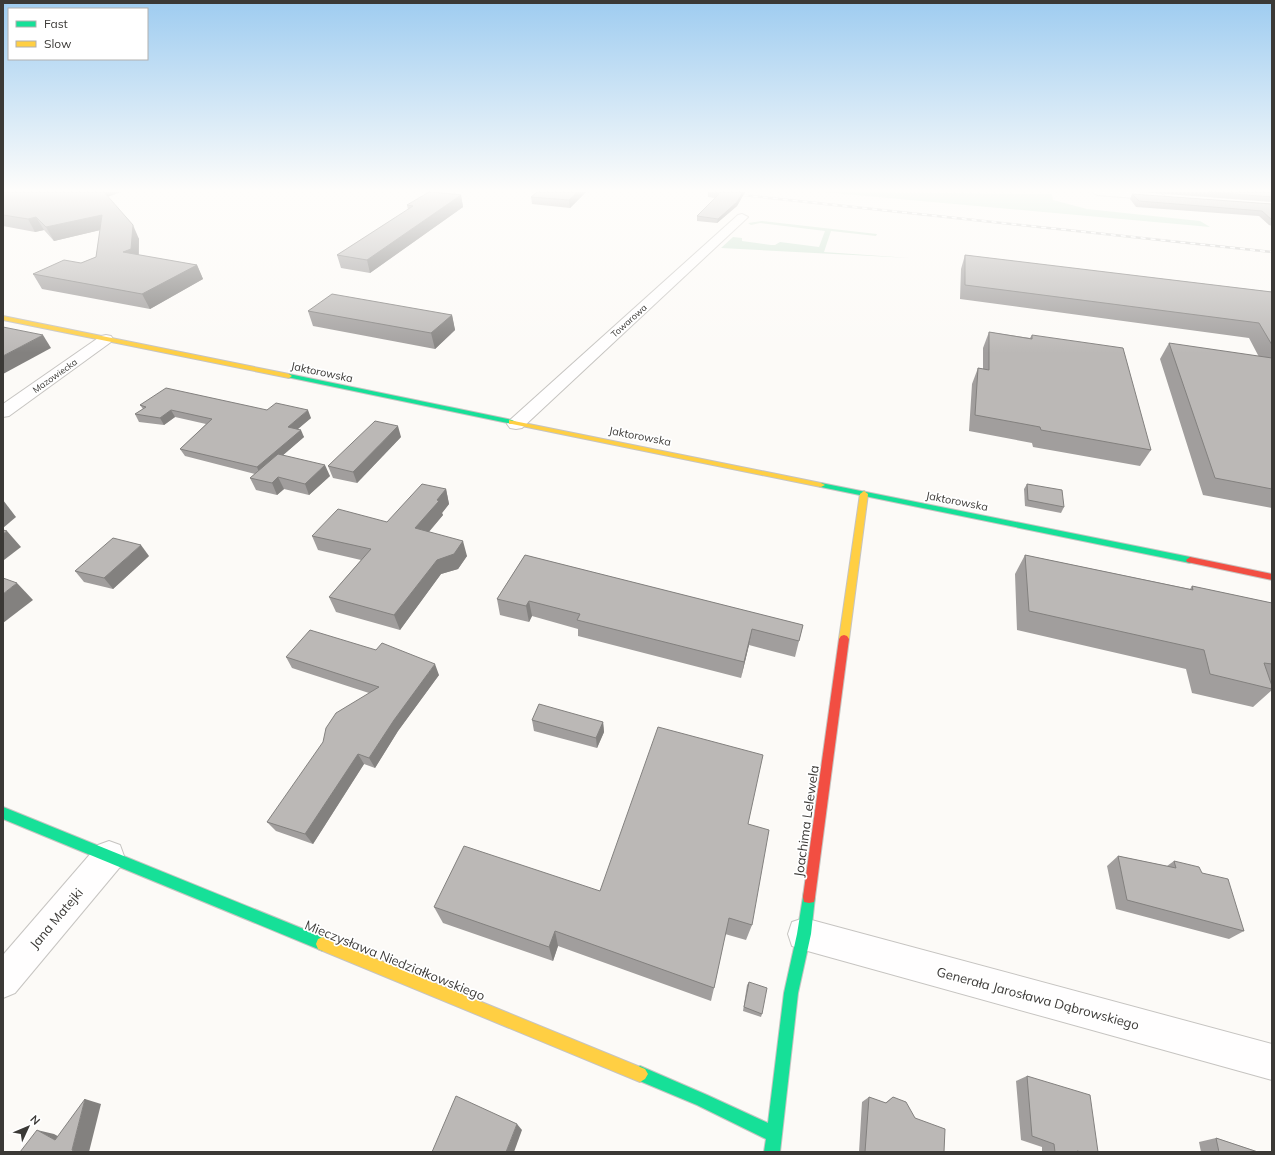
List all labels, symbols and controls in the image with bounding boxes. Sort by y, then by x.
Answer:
legend [8,8,148,60]
text: Fast [44,16,68,31]
text: Slow [44,36,72,51]
street label: Towarowa [608,302,649,340]
street label: Mazowiecka [30,356,79,395]
street label: Jaktorowska [290,359,354,385]
street label: Jaktorowska [608,423,672,449]
street label: Jaktorowska [925,488,989,514]
street label: Joachima Lelewela [790,764,822,878]
street label: Jana Matejki [26,884,86,952]
street label: Mieczysława Niedziałkowskiego [303,916,487,1004]
street label: Generała Jarosława Dąbrowskiego [935,963,1141,1033]
north arrow [8,1107,48,1147]
text: N [27,1112,43,1128]

